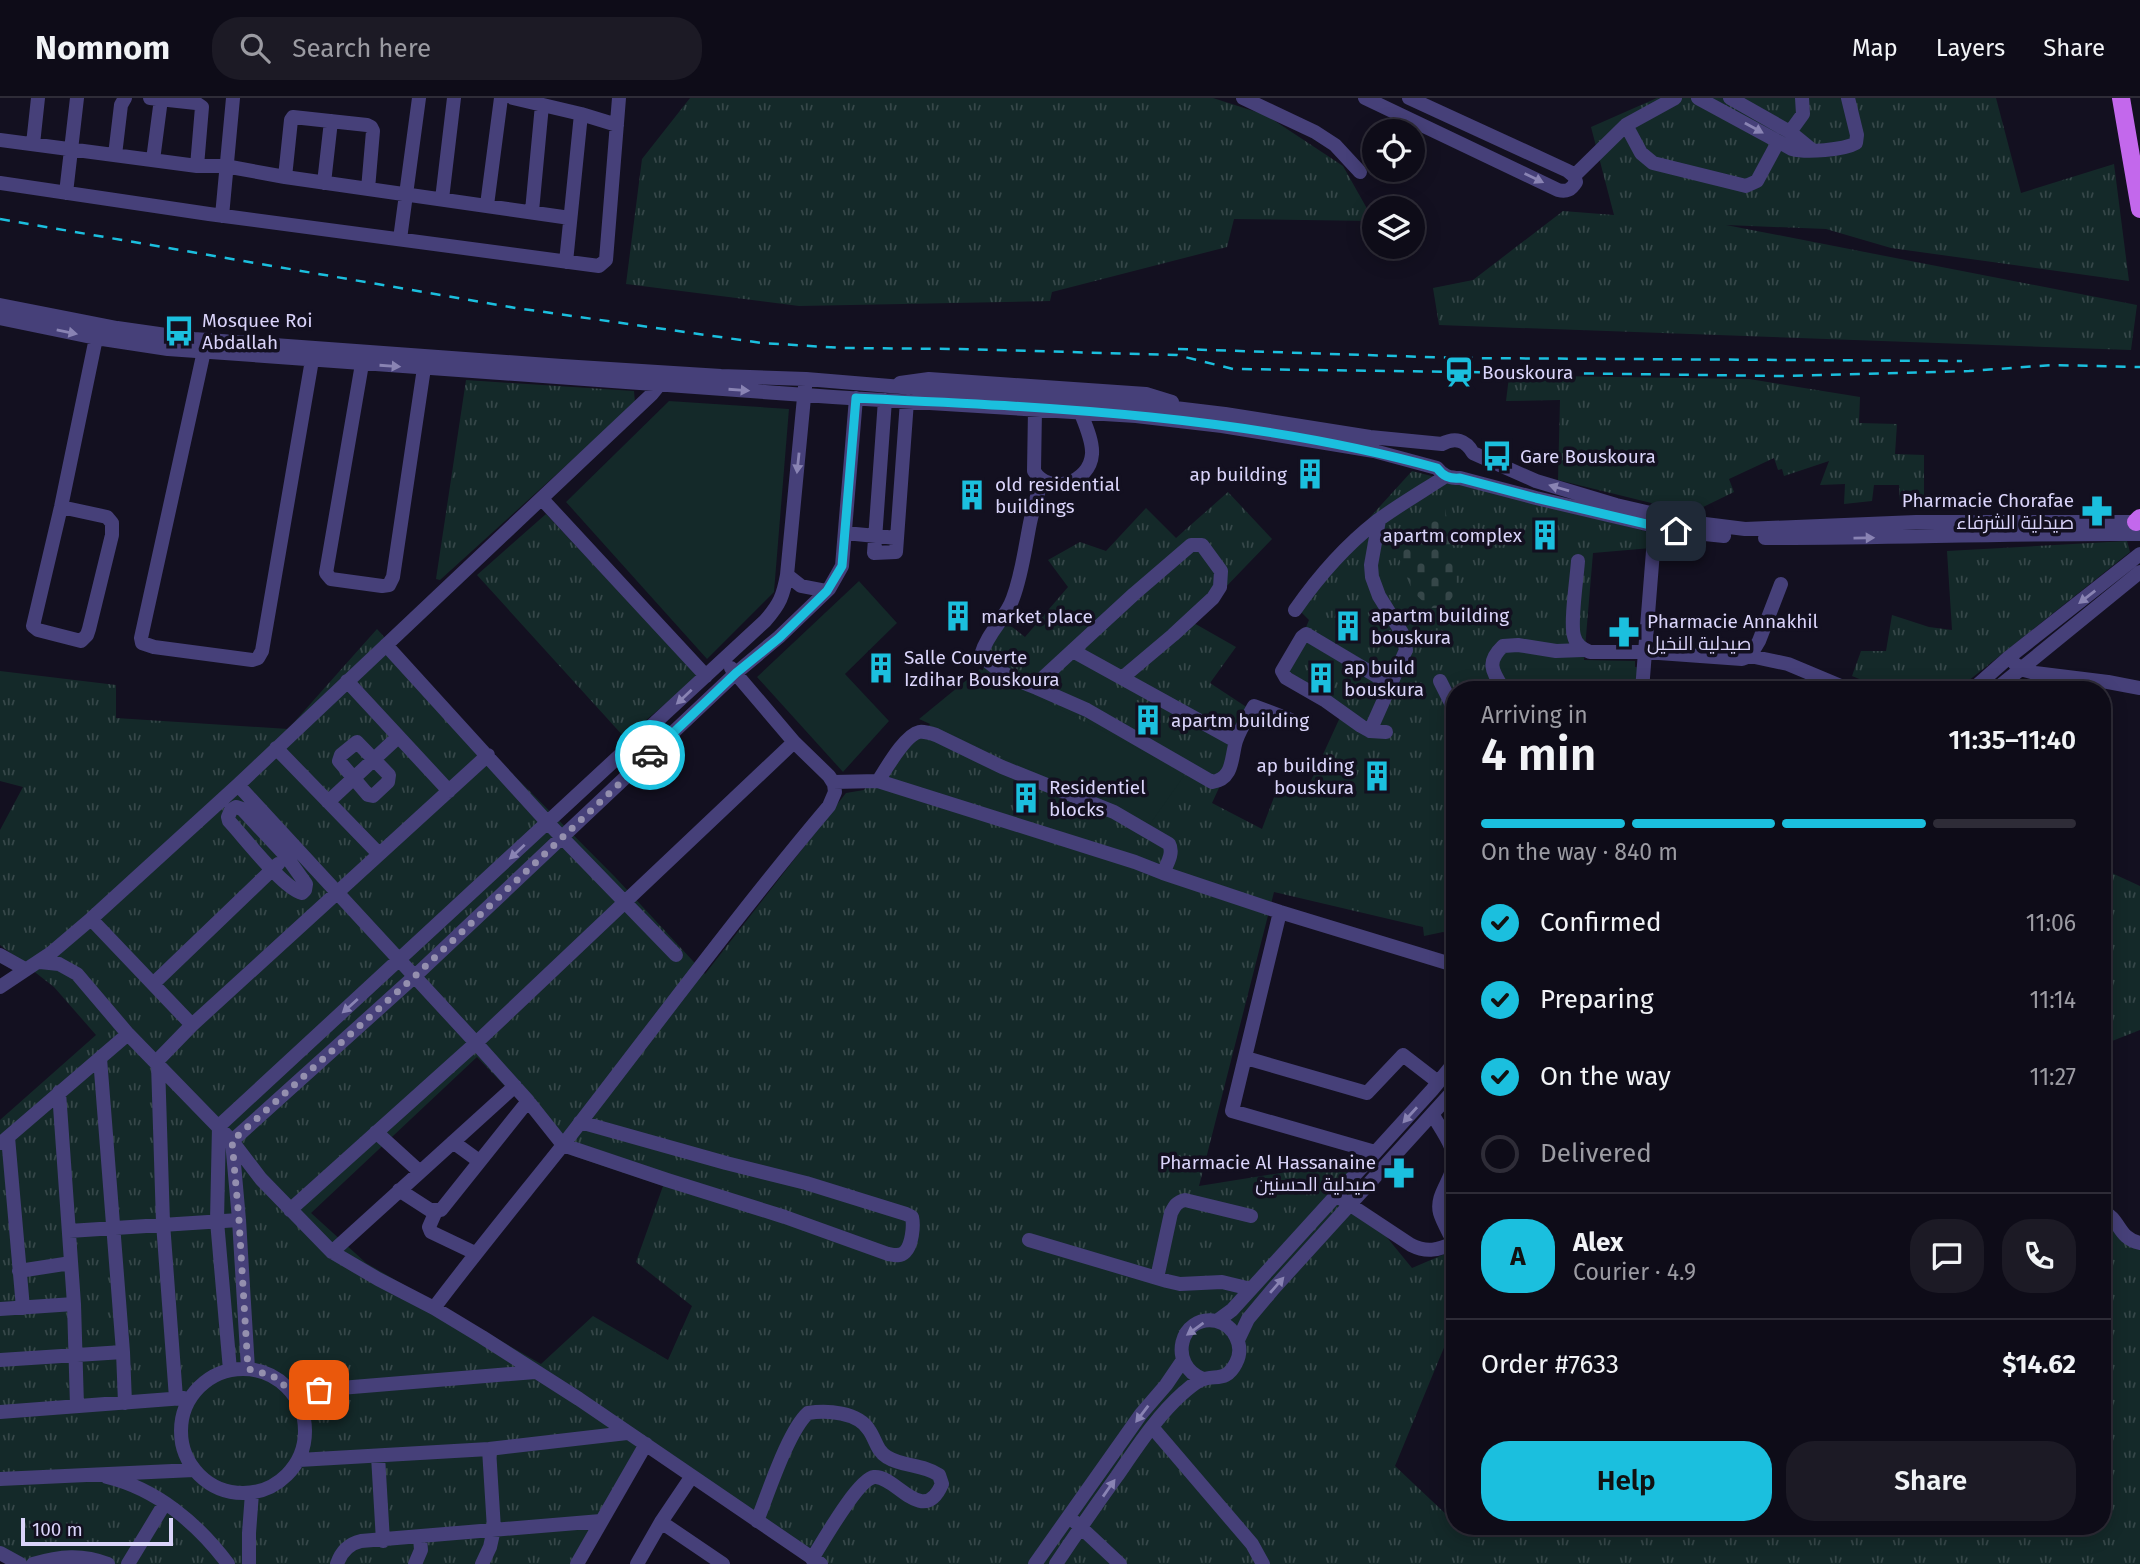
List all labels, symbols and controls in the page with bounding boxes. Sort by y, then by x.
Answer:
search box [212,17,702,80]
text: Nomnom [35,28,170,68]
icon: search [236,29,274,67]
text: Search here [292,33,431,64]
text: Map [1852,34,1898,62]
text: Layers [1936,34,2005,62]
text: Share [2043,34,2105,62]
map controls [1362,119,1425,259]
button: locate [1362,119,1425,182]
one-way arrow [1744,122,1764,134]
one-way arrow [1524,173,1544,184]
button: layers [1362,196,1425,259]
place label: Mosquee Roi Abdallah [202,309,313,354]
bus stop icon: Mosquee Roi Abdallah [162,314,196,348]
one-way arrow [56,327,78,338]
station icon: Bouskoura [1442,355,1476,389]
one-way arrow [379,361,401,372]
place label: Bouskoura [1482,361,1573,384]
one-way arrow [729,385,751,396]
bus stop icon: Gare Bouskoura [1480,439,1514,473]
place label: Gare Bouskoura [1520,445,1656,468]
one-way arrow [792,452,803,474]
building icon: ap building [1293,457,1327,491]
place label: ap building [1189,463,1287,486]
place label: old residential buildings [995,473,1121,518]
building icon: old residential buildings [955,478,989,512]
one-way arrow [1548,483,1569,493]
place label: Pharmacie Chorafae صيدلية الشرفاء [1902,489,2074,534]
pharmacy icon: Pharmacie Chorafae صيدلية الشرفاء [2080,494,2114,528]
pin [1646,501,1706,561]
icon: home [1657,512,1695,550]
building icon: apartm complex [1528,518,1562,552]
place label: apartm complex [1382,524,1523,547]
one-way arrow [1853,532,1875,544]
one-way arrow [2078,589,2096,604]
building icon: market place [941,599,975,633]
place label: apartm building bouskura [1371,604,1509,649]
place label: market place [981,605,1093,628]
building icon: apartm building bouskura [1331,609,1365,643]
place label: Pharmacie Annakhil صيدلية النخيل [1647,610,1819,655]
pharmacy icon: Pharmacie Annakhil صيدلية النخيل [1607,615,1641,649]
place label: Salle Couverte Izdihar Bouskoura [904,646,1060,691]
building icon: Salle Couverte Izdihar Bouskoura [864,651,898,685]
place label: ap build bouskura [1344,656,1424,701]
building icon: ap build bouskura [1304,661,1338,695]
one-way arrow [675,689,693,705]
text: Arriving in [1481,701,1588,729]
building icon: apartm building [1131,703,1165,737]
place label: apartm building [1171,709,1309,732]
courier [615,720,685,790]
text: 11:35–11:40 [1948,725,2076,756]
text: 4 min [1481,727,1596,782]
icon: car [631,736,669,774]
place label: ap building bouskura [1256,754,1354,799]
building icon: ap building bouskura [1360,759,1394,793]
place label: Residentiel blocks [1049,776,1146,821]
building icon: Residentiel blocks [1009,781,1043,815]
text: On the way · 840 m [1481,838,1678,866]
one-way arrow [508,844,526,860]
icon: check [1481,904,1519,942]
text: Confirmed [1540,907,1661,938]
text: 11:06 [2026,909,2076,937]
icon: check [1481,981,1519,1019]
text: Preparing [1540,984,1653,1015]
text: 11:14 [2030,986,2076,1014]
one-way arrow [342,998,359,1014]
icon: check [1481,1058,1519,1096]
text: On the way [1540,1061,1671,1092]
text: 11:27 [2030,1063,2076,1091]
one-way arrow [1402,1106,1418,1123]
text: Delivered [1540,1138,1652,1169]
place label: Pharmacie Al Hassanaine صيدلية الحسنين [1160,1151,1376,1196]
pharmacy icon: Pharmacie Al Hassanaine صيدلية الحسنين [1382,1156,1416,1190]
button: chat [1910,1219,1984,1293]
button: phone [2002,1219,2076,1293]
text: Alex [1573,1227,1623,1258]
text: A [1510,1241,1526,1272]
text: Courier · 4.9 [1573,1258,1696,1286]
one-way arrow [1269,1276,1285,1294]
one-way arrow [1185,1322,1204,1336]
text: Order #7633 [1481,1349,1619,1380]
text: $14.62 [2002,1349,2076,1380]
pin [289,1360,349,1420]
icon: bag [300,1371,338,1409]
one-way arrow [1135,1405,1149,1423]
button: Help [1481,1441,1772,1521]
button: Share [1786,1441,2076,1521]
one-way arrow [1102,1479,1116,1497]
scale bar [21,1515,173,1547]
text: 100 m [32,1518,83,1541]

